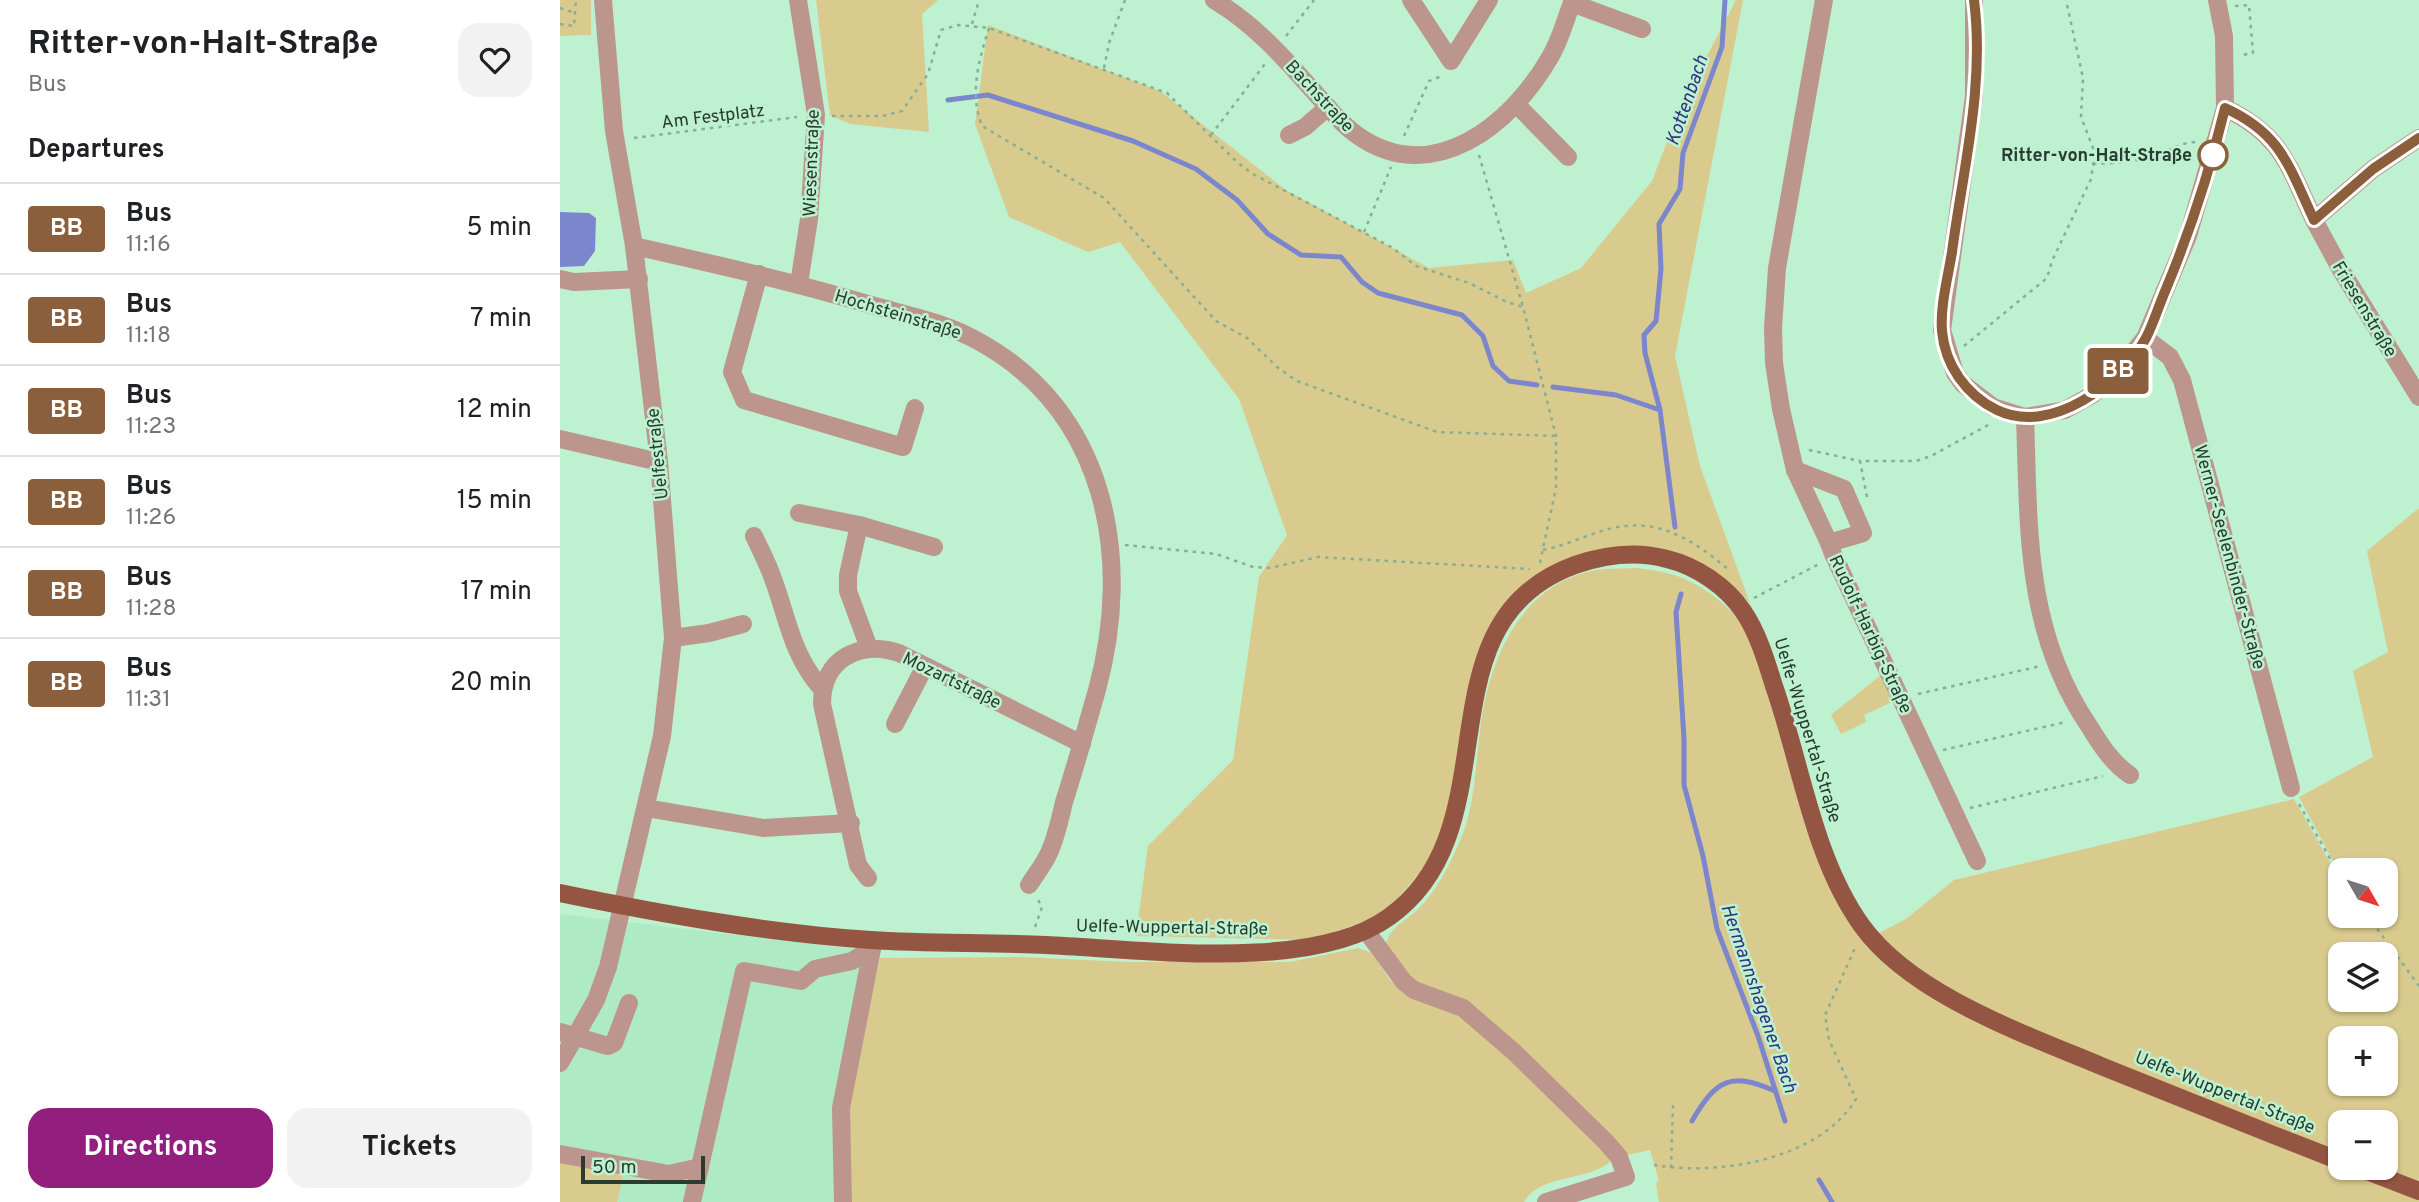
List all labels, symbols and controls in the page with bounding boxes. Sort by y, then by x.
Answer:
button: heart [458,23,532,97]
text: Ritter-von-Halt-Straße [28,24,378,66]
water label: Kottenbach [1661,52,1715,149]
street label: Bachstraße [1279,56,1358,138]
text: Bus [28,71,67,100]
street label: Am Festplatz [660,100,766,135]
street label: Wiesenstraße [799,109,826,217]
text: Departures [28,134,165,167]
marker: Ritter-von-Halt-Straße [2198,140,2228,170]
place label: Ritter-von-Halt-Straße [2001,145,2192,168]
text: Bus [126,198,172,231]
text: 5 min [466,212,532,245]
text: BB [50,214,83,244]
text: 11:16 [126,231,171,260]
street label: Friesenstraße [2326,258,2401,362]
street label: Hochsteinstraße [831,285,964,346]
text: Bus [126,289,172,322]
text: 7 min [470,303,532,336]
text: BB [50,305,83,335]
text: 11:18 [126,322,171,351]
line badge: BB [2086,348,2150,394]
text: BB [2101,356,2135,386]
text: Bus [126,380,172,413]
text: 12 min [457,394,532,427]
text: BB [50,396,83,426]
street label: Uelfestraße [642,407,675,501]
text: 11:23 [126,413,176,442]
street label: Werner-Seelenbinder-Straße [2188,443,2270,672]
text: Bus [126,471,172,504]
text: 15 min [457,485,532,518]
text: BB [50,487,83,517]
text: 11:26 [126,504,176,533]
street label: Rudolf-Harbig-Straße [1823,552,1917,718]
text: Bus [126,562,172,595]
text: 17 min [460,576,532,609]
text: BB [50,578,83,608]
text: 11:28 [126,595,176,624]
street label: Uelfe-Wuppertal-Straße [1767,635,1846,826]
street label: Mozartstraße [898,648,1005,715]
text: Bus [126,653,172,686]
text: 20 min [450,667,532,700]
text: BB [50,669,83,699]
text: 11:31 [126,686,171,715]
north arrow [2328,858,2398,928]
map controls [2328,858,2398,1180]
water label: Hermannshagener Bach [1714,901,1802,1097]
street label: Uelfe-Wuppertal-Straße [1076,915,1268,942]
button: layers [2328,942,2398,1012]
button: + [2328,1026,2398,1096]
street label: Uelfe-Wuppertal-Straße [2131,1047,2318,1140]
button: Directions [28,1108,273,1188]
button: Tickets [287,1108,532,1188]
button: − [2328,1110,2398,1180]
scale bar [581,1153,705,1185]
text: 50 m [592,1156,637,1180]

